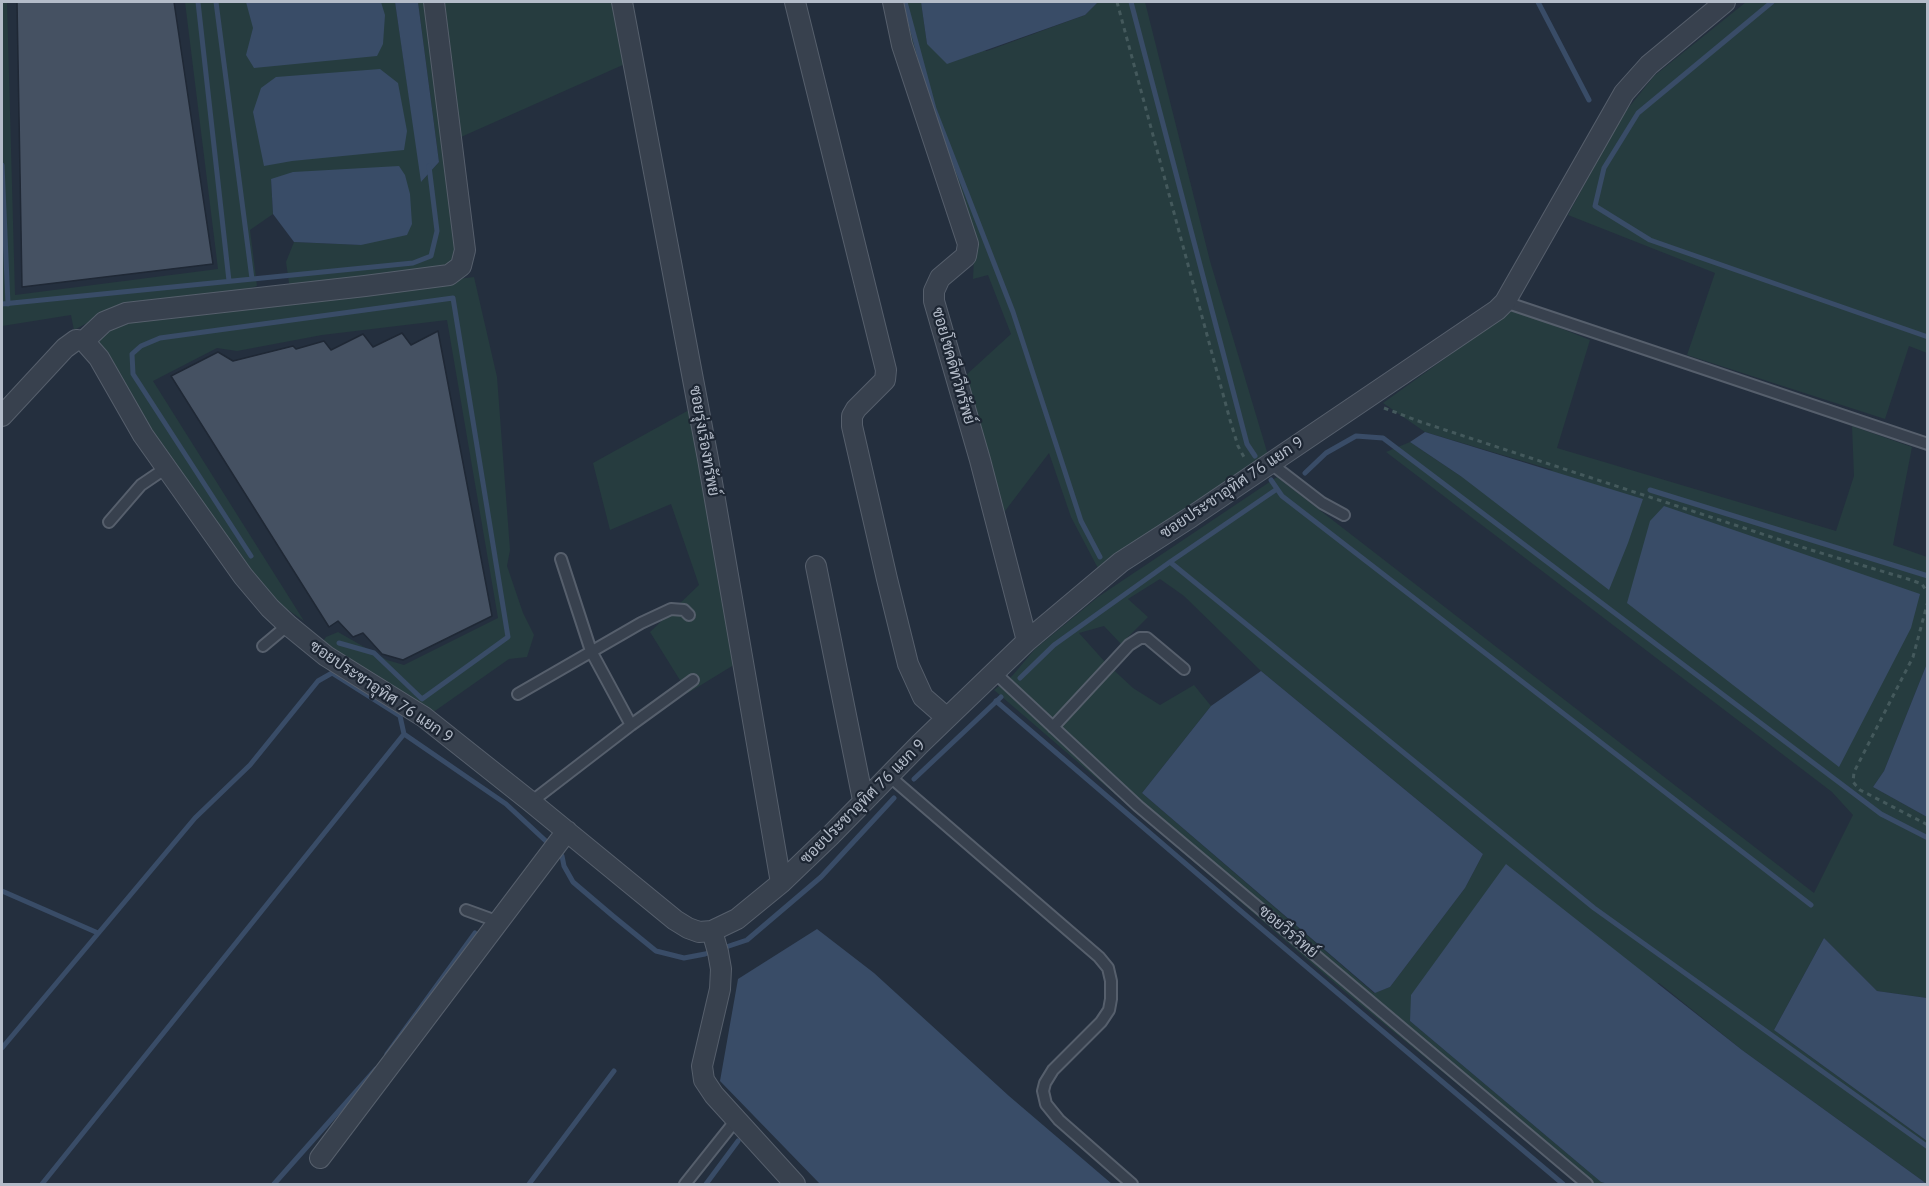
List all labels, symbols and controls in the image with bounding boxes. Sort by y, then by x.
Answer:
street label: ซอยโชคดีทวีทรัพย์ [927,305,979,427]
street label: ซอยรุ่งเรืองทรัพย์ [685,384,723,498]
street label: ซอยประชาอุทิศ 76 แยก 9 [1157,433,1307,543]
street label: ซอยประชาอุทิศ 76 แยก 9 [306,637,456,747]
street label: ซอยประชาอุทิศ 76 แยก 9 [797,736,929,868]
street label: ซอยวีรวิทย์ [1254,901,1322,963]

